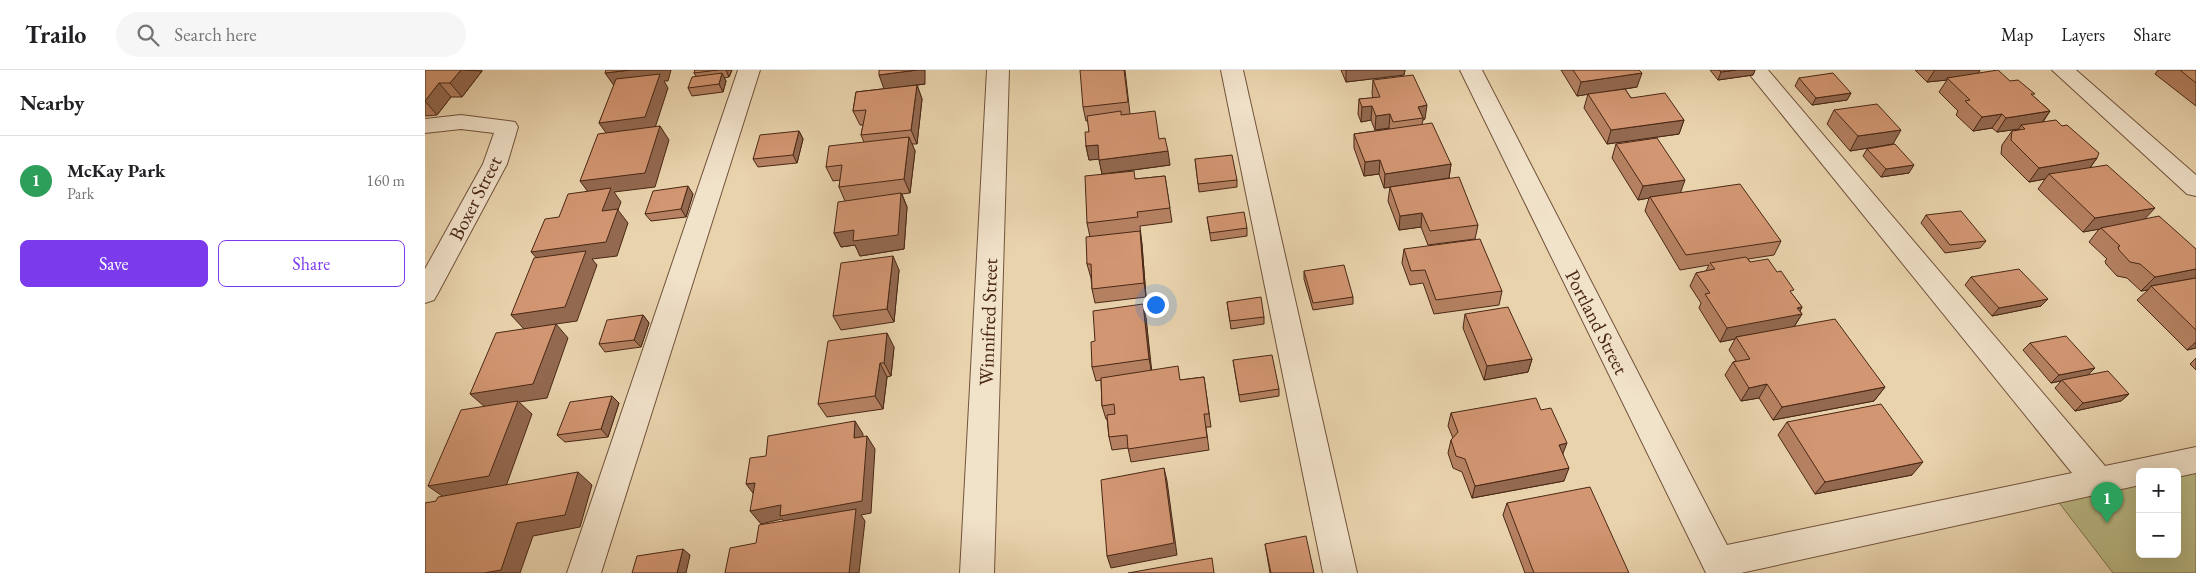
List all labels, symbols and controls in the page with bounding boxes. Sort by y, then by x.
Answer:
search box [116,12,466,57]
text: Trailo [25,19,86,50]
icon: search [134,21,162,49]
text: Search here [174,22,257,47]
text: Map [2001,23,2033,46]
text: Layers [2061,23,2105,46]
text: Share [2133,23,2171,46]
text: Nearby [20,89,84,116]
street label: Boxer Street [443,151,508,245]
text: McKay Park [67,158,165,183]
text: 1 [32,170,40,191]
text: 160 m [366,170,405,191]
text: Park [67,183,94,204]
button: Save [20,240,208,287]
button: Share [218,240,405,287]
street label: Winnifred Street [973,257,1003,386]
street label: Portland Street [1559,265,1635,379]
your location [1143,292,1169,318]
map controls [2136,468,2181,558]
button: + [2136,468,2181,513]
pin: 1 [2091,482,2123,523]
button: − [2136,513,2181,558]

